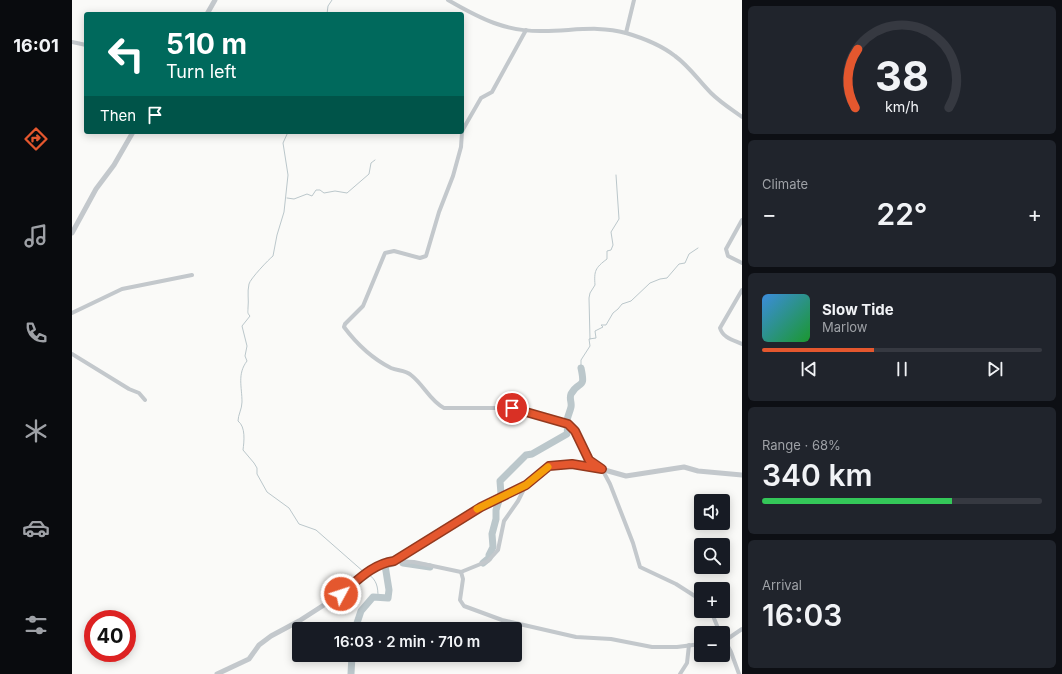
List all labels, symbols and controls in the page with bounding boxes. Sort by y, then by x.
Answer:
text: 510 m [166,27,247,61]
icon: left [100,28,152,80]
text: 16:01 [13,35,59,56]
text: 38 [875,51,929,101]
text: Turn left [166,61,236,82]
text: km/h [885,97,919,114]
icon: arrive [144,104,166,126]
text: Then [100,106,136,125]
icon: directions [22,125,50,153]
text: Climate [762,176,808,192]
text: 22° [876,196,928,232]
text: − [762,201,777,227]
text: + [1027,201,1042,227]
icon: music [22,222,50,250]
text: Slow Tide [822,300,894,319]
icon: phone [22,319,50,347]
text: Marlow [822,319,868,335]
icon: previous [798,358,820,380]
icon: pause [891,358,913,380]
icon: next [984,358,1006,380]
pin [495,391,529,425]
icon: arrive [501,397,523,419]
icon: climate [22,417,50,445]
text: Range · 68% [762,437,841,453]
text: 340 km [762,457,873,493]
map controls [694,494,730,662]
button: sound [694,494,730,530]
icon: car [22,514,50,542]
button: search [694,538,730,574]
position arrow [320,573,362,615]
text: Arrival [762,577,802,593]
button: + [694,582,730,618]
text: 16:03 [762,597,842,633]
speed limit sign: 40 [84,610,136,662]
icon: filters [22,611,50,639]
button: − [694,626,730,662]
text: 16:03 · 2 min · 710 m [334,632,480,651]

